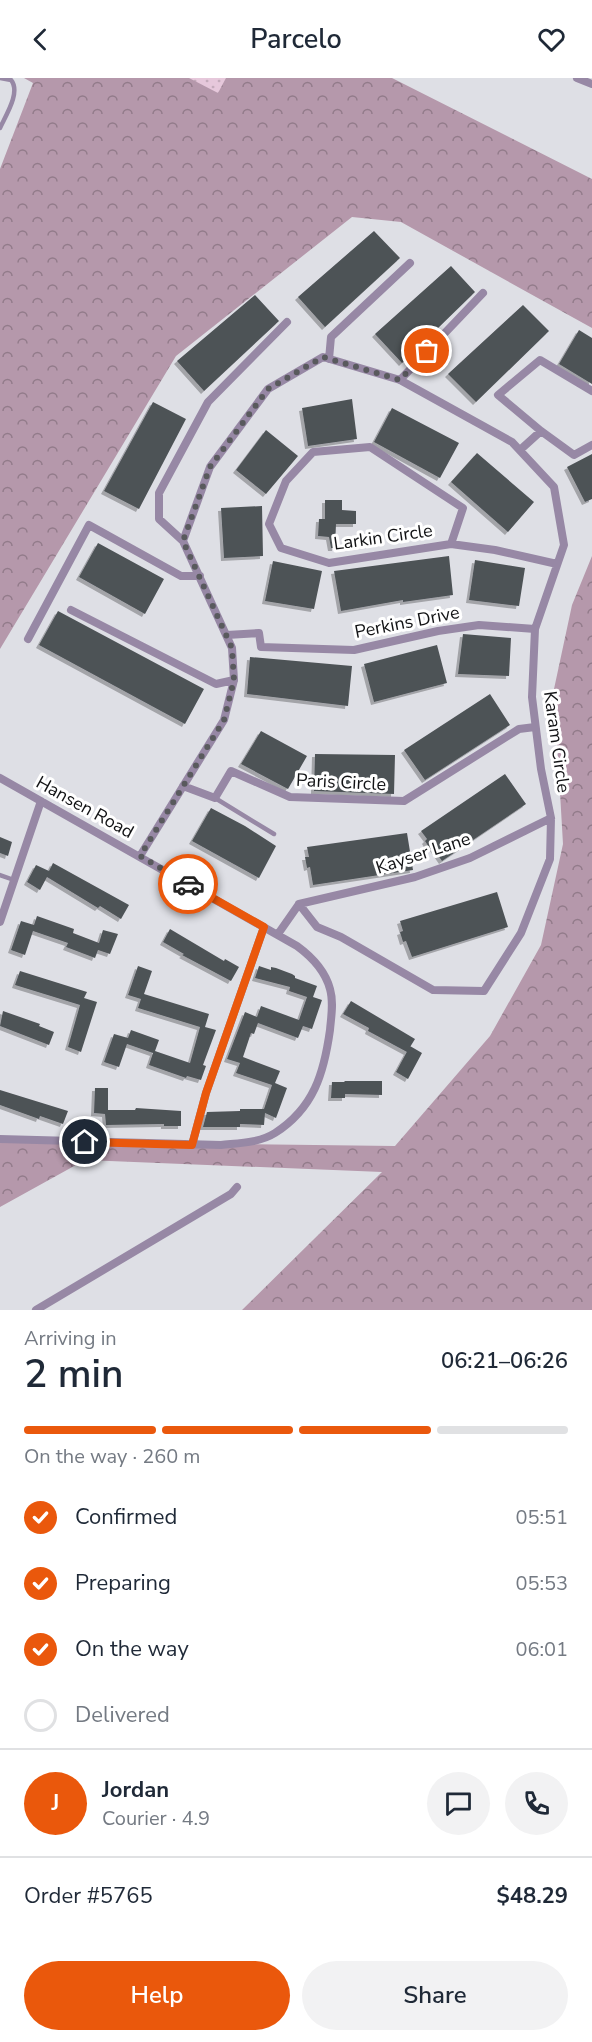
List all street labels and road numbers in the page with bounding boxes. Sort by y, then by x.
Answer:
street label: Larkin Circle [332,518,434,556]
street label: Perkins Drive [352,600,462,644]
street label: Karam Circle [538,690,576,794]
street label: Paris Circle [295,768,387,796]
street label: Hansen Road [32,770,138,844]
street label: Kayser Lane [373,826,473,880]

